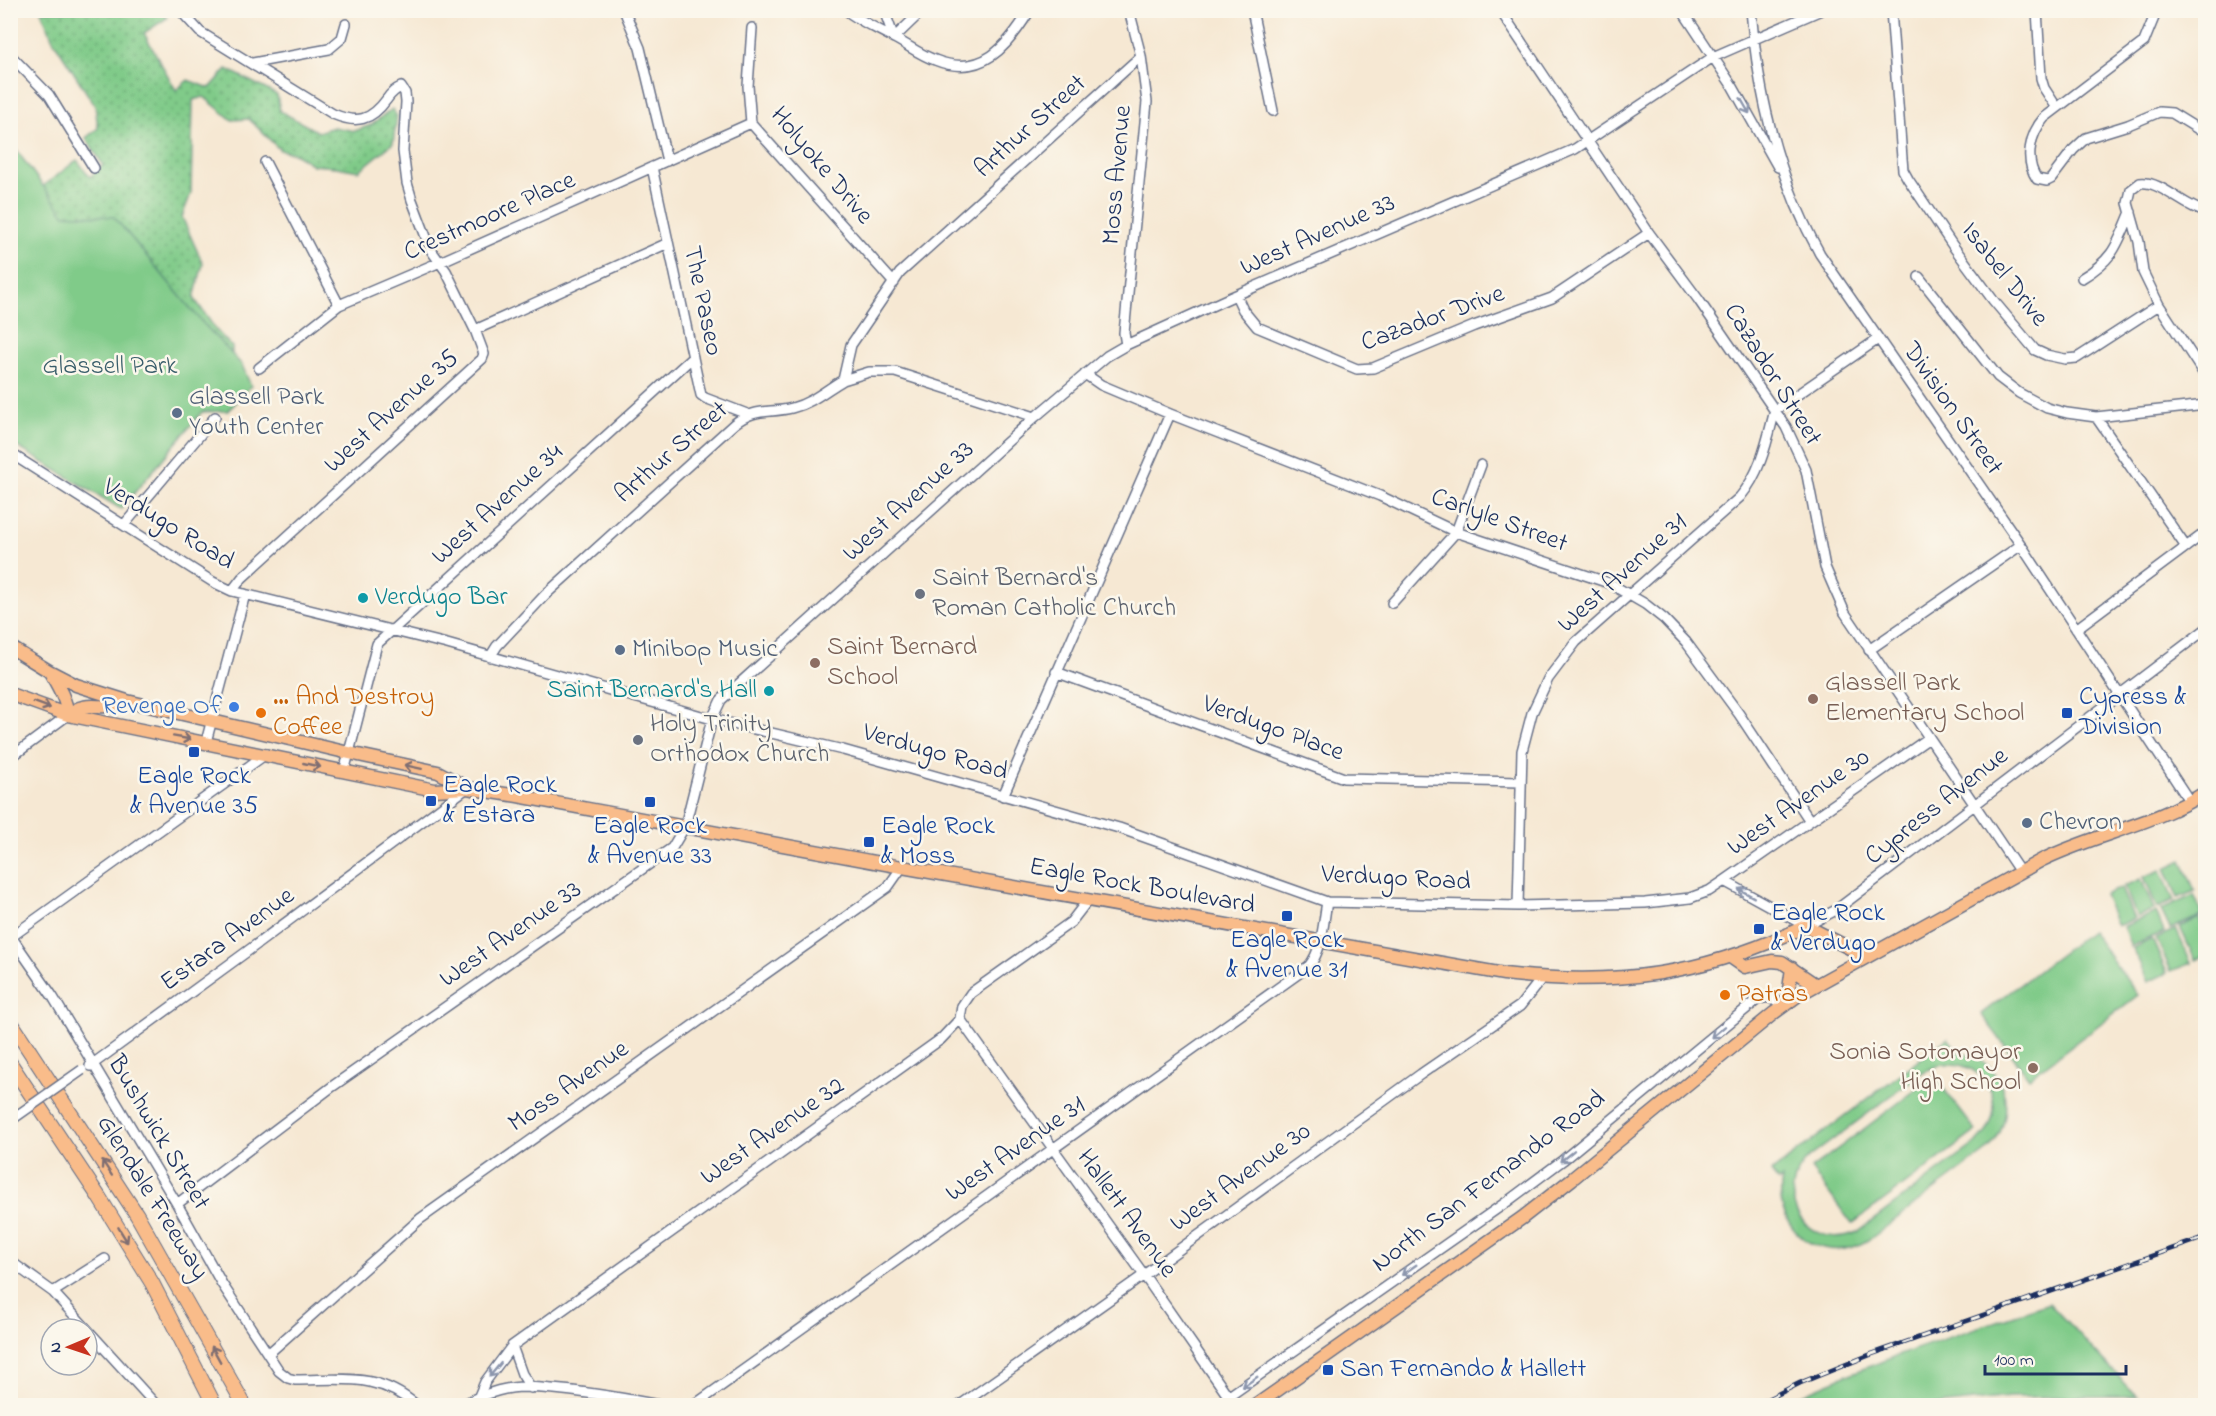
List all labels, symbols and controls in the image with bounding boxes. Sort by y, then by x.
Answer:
street label: Arthur Street [966,66,1096,188]
one-way arrow [1739,97,1751,114]
street label: Holyoke Drive [760,99,882,234]
street label: Moss Avenue [1093,103,1143,246]
street label: Crestmoore Place [398,162,582,272]
street label: West Avenue 33 [1234,185,1402,287]
street label: Isabel Drive [1951,214,2057,336]
street label: The Paseo [672,243,732,359]
street label: Cazador Drive [1356,275,1510,363]
street label: Cazador Street [1713,296,1831,454]
street label: Division Street [1891,334,2012,483]
street label: West Avenue 35 [316,341,468,483]
park label: Glassell Park [42,348,178,386]
place label: Glassell Park Youth Center [189,379,325,447]
street label: Arthur Street [607,393,738,513]
marker: Glassell Park Youth Center [170,406,184,420]
street label: West Avenue 33 [835,432,983,572]
street label: West Avenue 34 [424,435,573,575]
street label: Verdugo Road [94,469,242,581]
street label: Carlyle Street [1425,479,1573,563]
street label: West Avenue 31 [1550,505,1696,643]
place label: Saint Bernard's Roman Catholic Church [932,560,1176,628]
place label: Verdugo Bar [374,579,509,617]
marker: Saint Bernard's Roman Catholic Church [913,587,927,601]
marker: Verdugo Bar [356,591,370,605]
place label: Saint Bernard School [827,629,978,697]
place label: Minibop Music [632,631,778,669]
marker: Minibop Music [613,643,627,657]
marker: Saint Bernard School [808,656,822,670]
place label: Glassell Park Elementary School [1825,665,2024,733]
place label: Saint Bernard's Hall [546,672,757,710]
place label: … And Destroy Coffee [273,679,434,747]
place label: Cypress & Division [2078,679,2187,747]
marker: Saint Bernard's Hall [762,684,776,698]
street label: Verdugo Place [1196,685,1349,772]
place label: Revenge Of [102,688,223,726]
marker: Glassell Park Elementary School [1806,692,1820,706]
marker: Revenge Of [227,700,241,714]
one-way arrow [32,701,50,712]
marker: … And Destroy Coffee [254,706,268,720]
place label: Holy Trinity Orthodox Church [650,706,829,774]
marker: Cypress & Division [2060,706,2074,720]
street label: Verdugo Road [857,714,1013,792]
one-way arrow [172,733,191,744]
marker: Holy Trinity Orthodox Church [631,733,645,747]
street label: Cypress Avenue [1857,738,2017,875]
street label: West Avenue 30 [1720,740,1878,866]
marker: Eagle Rock & Avenue 35 [187,745,201,759]
place label: Eagle Rock & Avenue 35 [130,758,258,826]
one-way arrow [302,760,321,771]
one-way arrow [404,760,423,772]
place label: Eagle Rock & Estara [443,767,557,835]
marker: Eagle Rock & Estara [424,794,438,808]
marker: Eagle Rock & Avenue 33 [643,795,657,809]
place label: Chevron [2039,804,2122,842]
place label: Eagle Rock & Avenue 33 [588,808,712,876]
place label: Eagle Rock & Moss [881,808,995,876]
marker: Chevron [2020,816,2034,830]
marker: Eagle Rock & Moss [862,835,876,849]
street label: Eagle Rock Boulevard [1026,848,1258,926]
street label: Verdugo Road [1319,856,1472,902]
street label: West Avenue 33 [432,872,590,998]
street label: Estara Avenue [153,878,303,1002]
one-way arrow [1738,887,1755,899]
place label: Eagle Rock & Verdugo [1771,895,1885,963]
marker: Eagle Rock & Avenue 31 [1280,909,1294,923]
place label: Eagle Rock & Avenue 31 [1226,922,1348,990]
marker: Eagle Rock & Verdugo [1752,922,1766,936]
place label: Patras [1737,976,1809,1014]
marker: Patras [1718,988,1732,1002]
one-way arrow [1710,1025,1726,1038]
street label: Moss Avenue [501,1031,638,1143]
place label: Sonia Sotomayor High School [1829,1034,2022,1102]
street label: Bushwick Street [96,1048,219,1218]
marker: Sonia Sotomayor High School [2026,1061,2040,1075]
street label: West Avenue 32 [693,1068,853,1196]
street label: North San Fernando Road [1364,1081,1614,1283]
street label: West Avenue 31 [938,1088,1094,1212]
street label: Glendale Freeway [86,1108,218,1288]
street label: West Avenue 30 [1162,1114,1320,1242]
street label: Hallett Avenue [1066,1142,1186,1287]
one-way arrow [1560,1149,1576,1162]
one-way arrow [101,1160,113,1177]
one-way arrow [117,1226,129,1243]
one-way arrow [1402,1264,1418,1276]
north arrow [39,1317,99,1377]
scale bar [1985,1338,2126,1376]
text: N [44,1341,68,1353]
one-way arrow [210,1346,222,1363]
text: 100 m [1994,1348,2034,1374]
place label: San Fernando & Hallett [1340,1351,1587,1389]
one-way arrow [488,1362,502,1377]
marker: San Fernando & Hallett [1321,1363,1335,1377]
one-way arrow [1242,1376,1258,1388]

